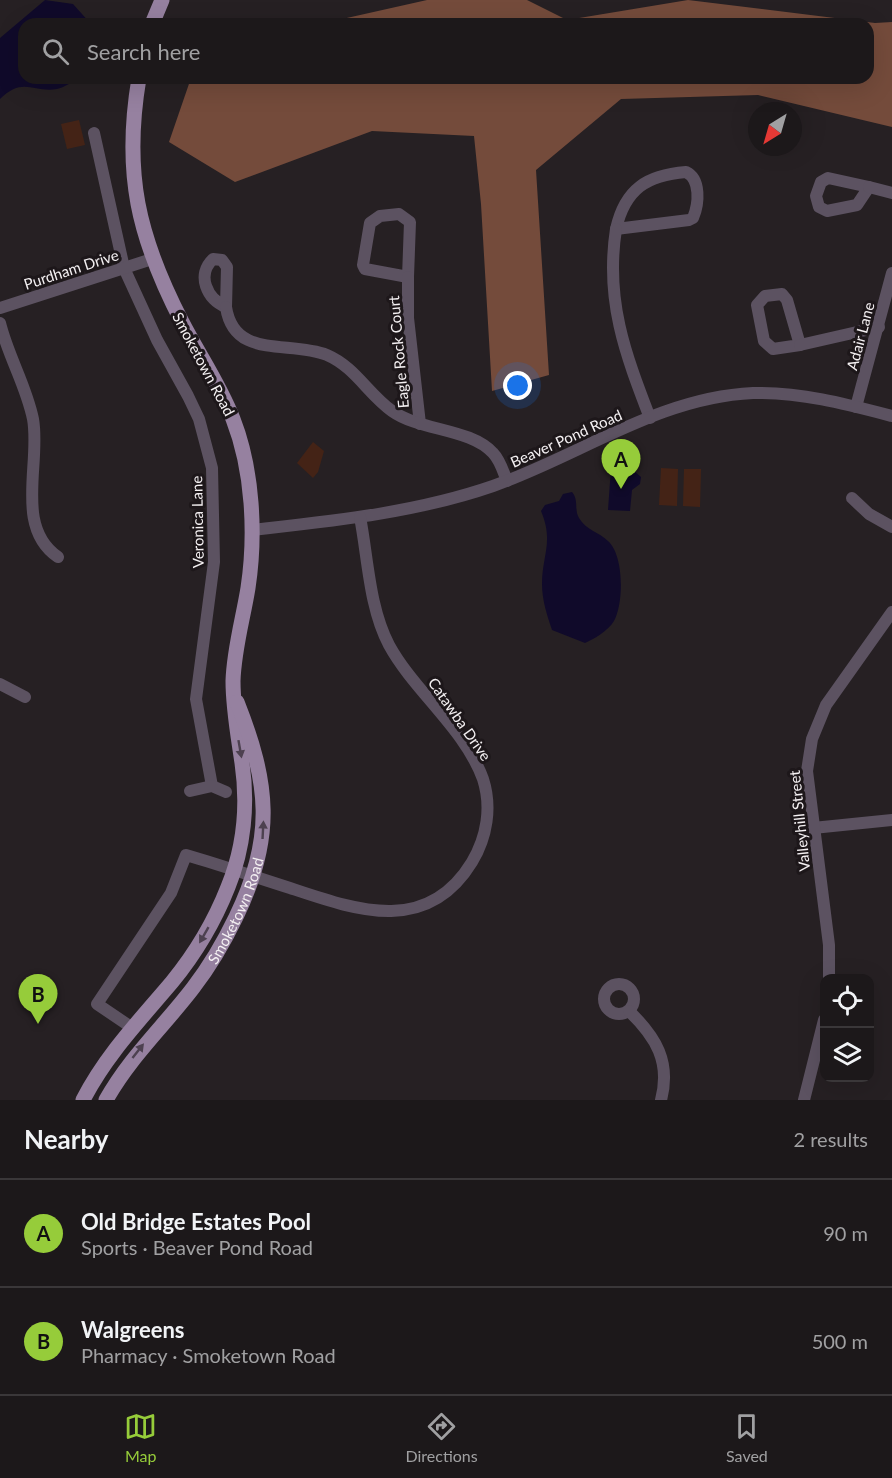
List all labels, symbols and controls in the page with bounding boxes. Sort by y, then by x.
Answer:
search box [18,18,874,84]
icon: search [39,35,72,68]
text: Search here [87,38,200,65]
north arrow [748,102,802,156]
street label: Purdham Drive [21,245,121,293]
street label: Eagle Rock Court [384,294,412,409]
street label: Adair Lane [842,300,878,372]
street label: Smoketown Road [169,309,239,419]
your location [503,371,532,400]
street label: Beaver Pond Road [507,405,625,471]
pin: A [602,440,640,489]
street label: Veronica Lane [187,476,207,568]
street label: Catawba Drive [425,674,495,764]
one-way arrow [235,739,244,758]
street label: Valleyhill Street [785,769,813,872]
one-way arrow [258,821,268,840]
street label: Smoketown Road [203,855,267,967]
one-way arrow [198,927,209,943]
pin: B [18,974,57,1024]
map controls [820,974,874,1082]
button: locate [820,974,874,1028]
button: layers [820,1028,874,1082]
one-way arrow [132,1044,144,1059]
text: Nearby [24,1123,109,1155]
text: 2 results [793,1127,868,1151]
text: Old Bridge Estates Pool [81,1208,311,1235]
text: A [37,1221,50,1245]
text: 90 m [823,1221,868,1245]
text: Sports · Beaver Pond Road [81,1235,313,1259]
text: Walgreens [81,1316,184,1343]
text: B [37,1329,50,1353]
text: 500 m [812,1329,868,1353]
text: Pharmacy · Smoketown Road [81,1343,336,1367]
tab: Map [124,1410,157,1465]
tab: Directions [405,1410,478,1465]
tab: Saved [726,1410,768,1465]

